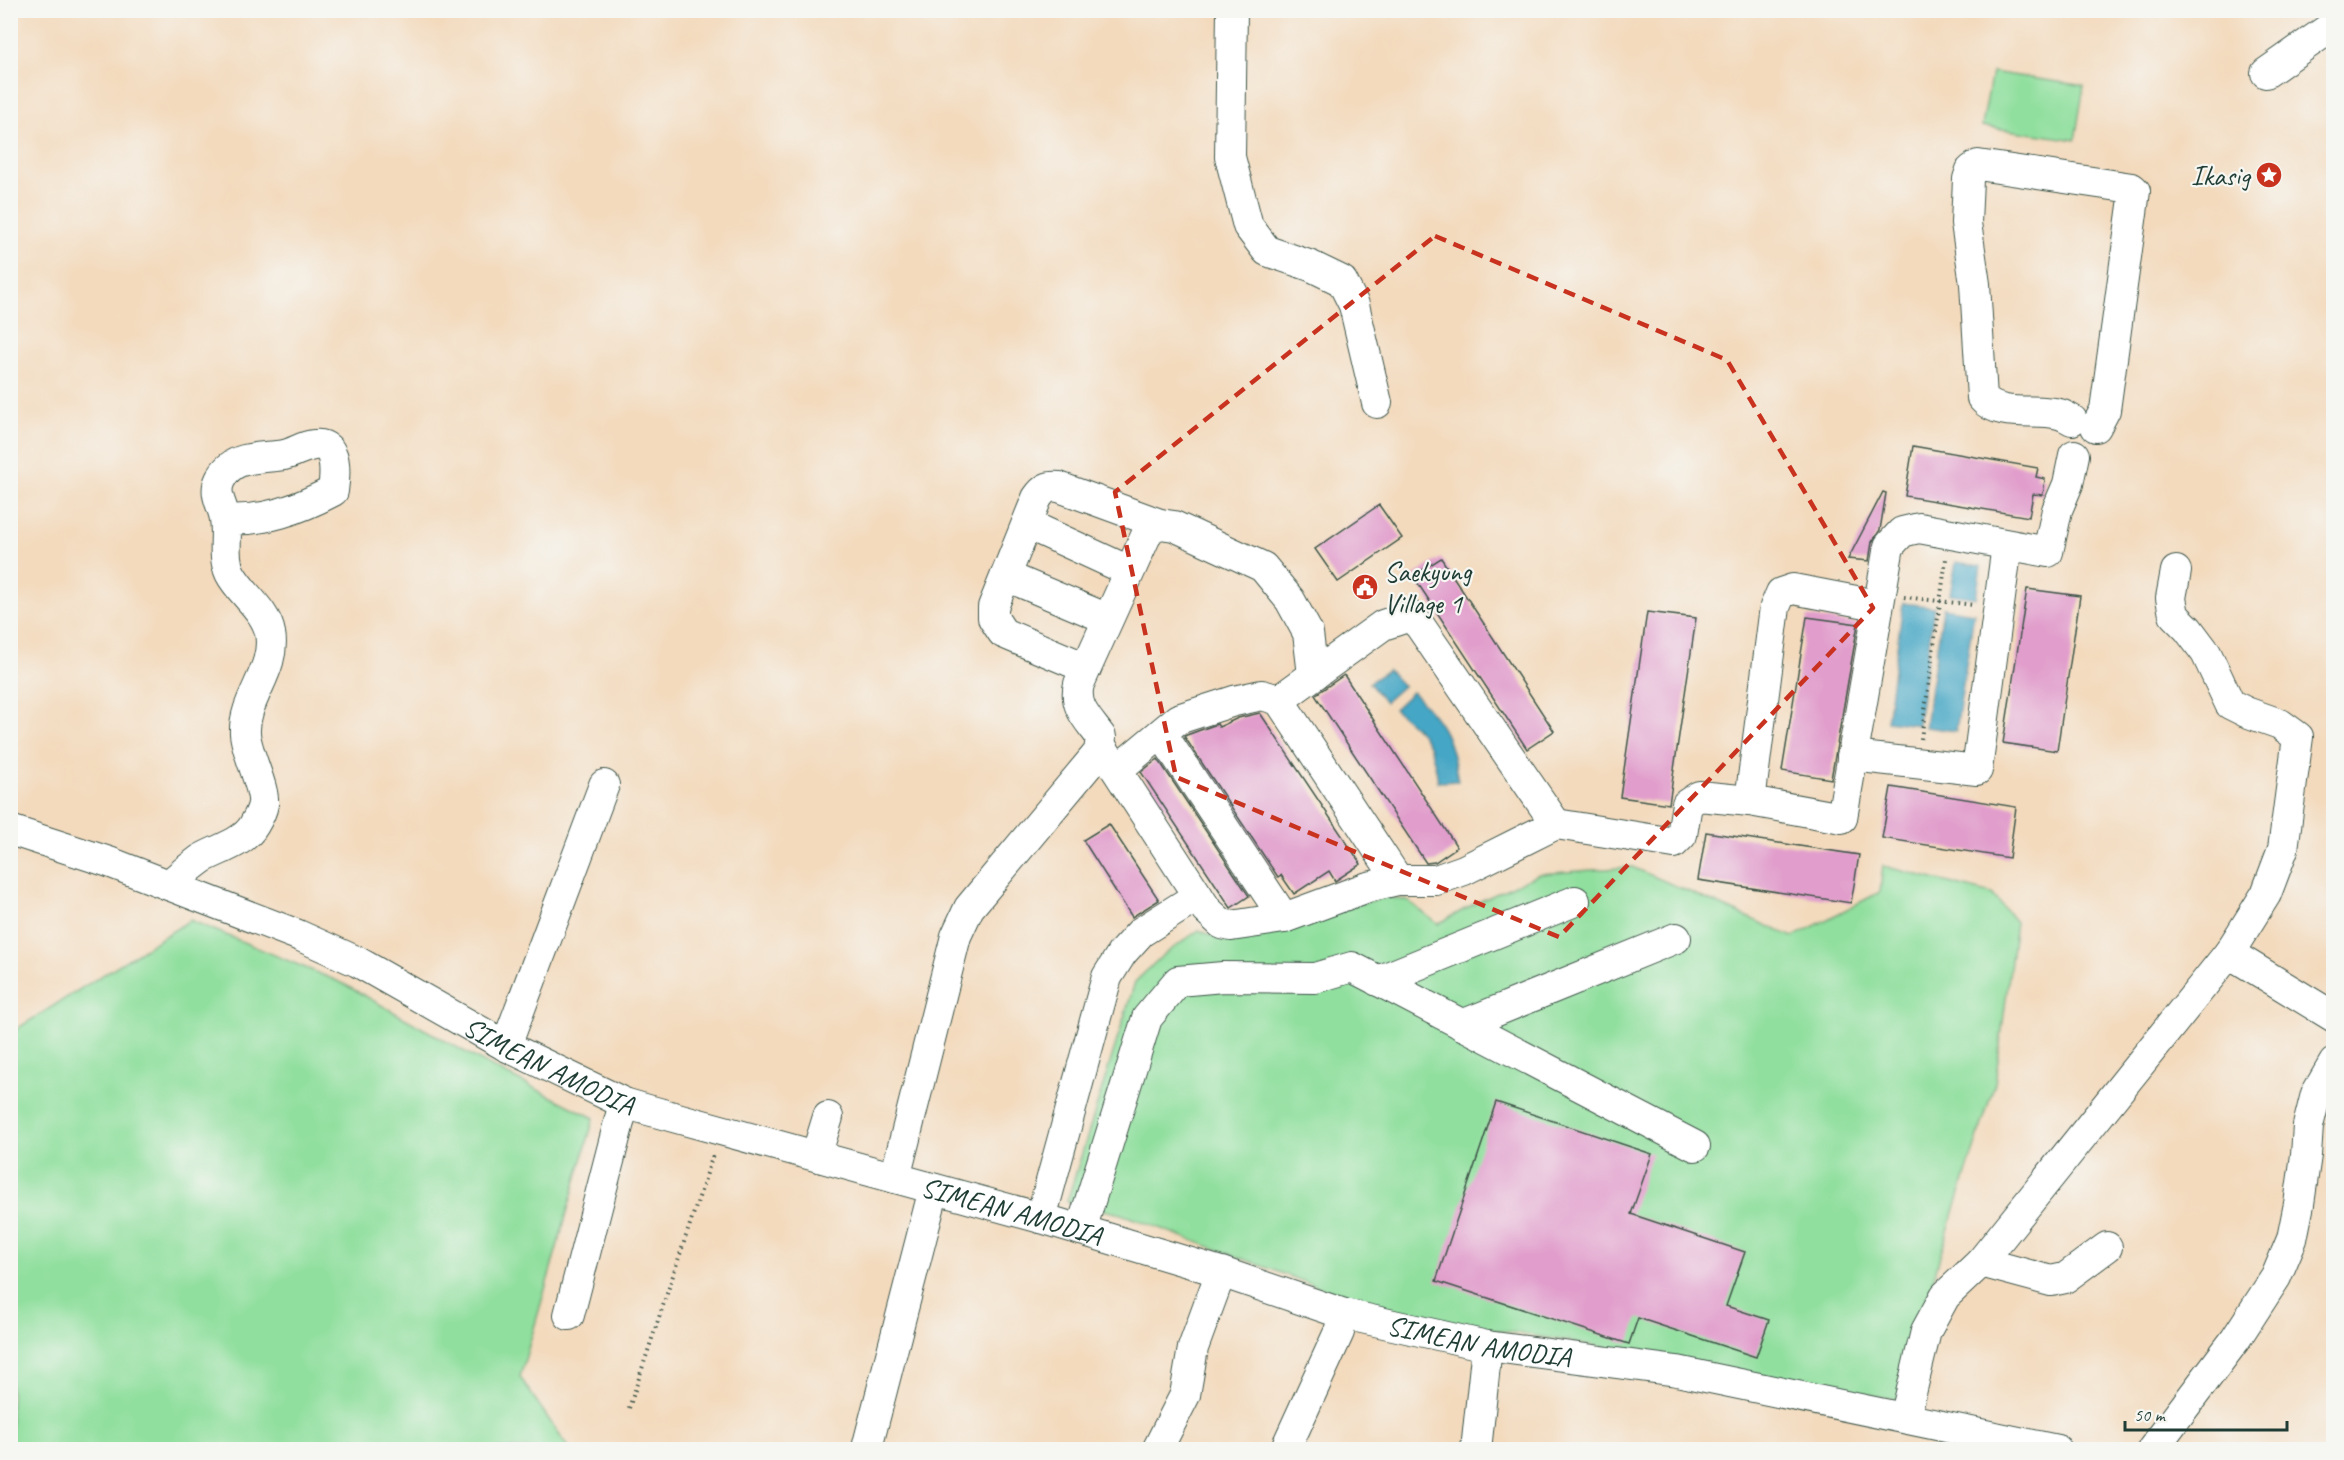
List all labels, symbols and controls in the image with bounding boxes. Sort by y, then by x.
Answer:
place label: Ikasig [2191,158,2252,193]
place icon: Ikasig [2254,160,2284,190]
place label: Saekyung Village 1 [1384,554,1472,621]
public building icon: Saekyung Village 1 [1350,572,1380,602]
street label: SIMEAN AMODIA [458,1009,639,1123]
street label: SIMEAN AMODIA [918,1169,1108,1254]
street label: SIMEAN AMODIA [1384,1307,1575,1375]
scale bar [2125,1394,2287,1432]
text: 50 m [2134,1404,2167,1426]

